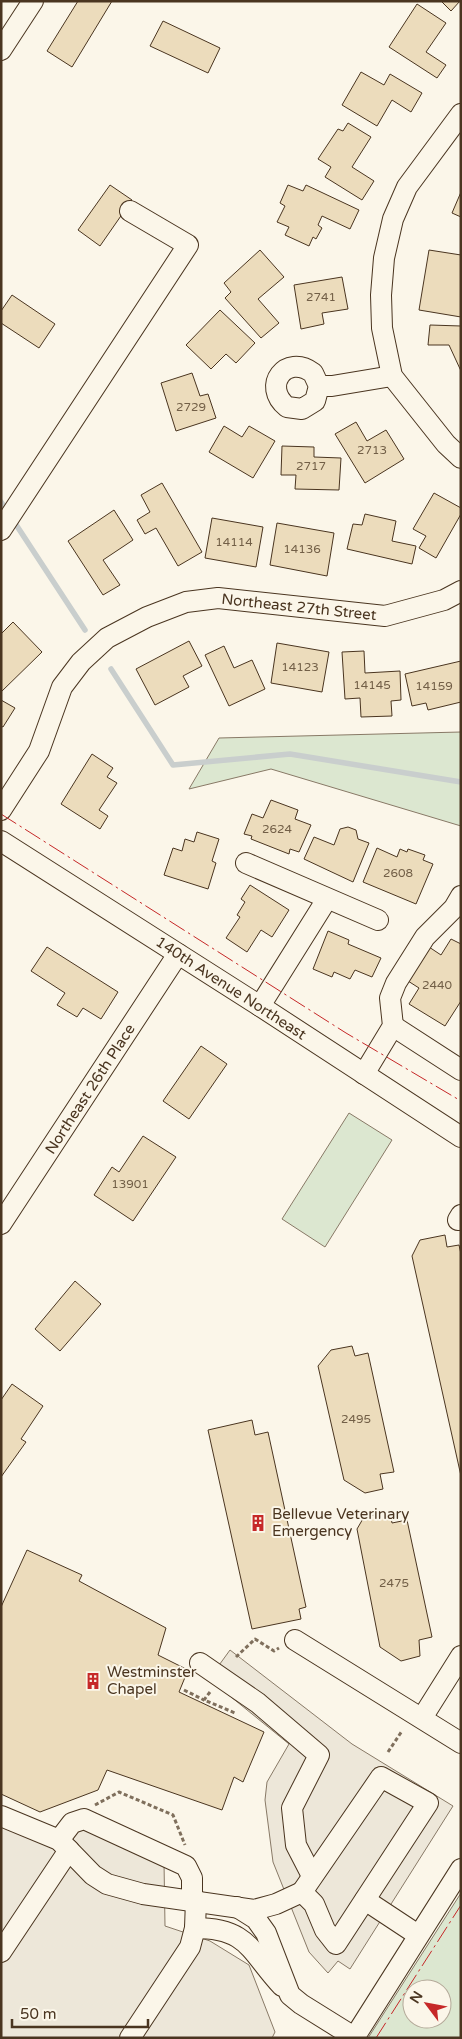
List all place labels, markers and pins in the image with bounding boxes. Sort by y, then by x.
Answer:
place label: Bellevue Veterinary Emergency [272,1505,409,1540]
building icon: Bellevue Veterinary Emergency [248,1513,268,1533]
place label: Westminster Chapel [107,1663,197,1698]
building icon: Westminster Chapel [83,1671,103,1691]

